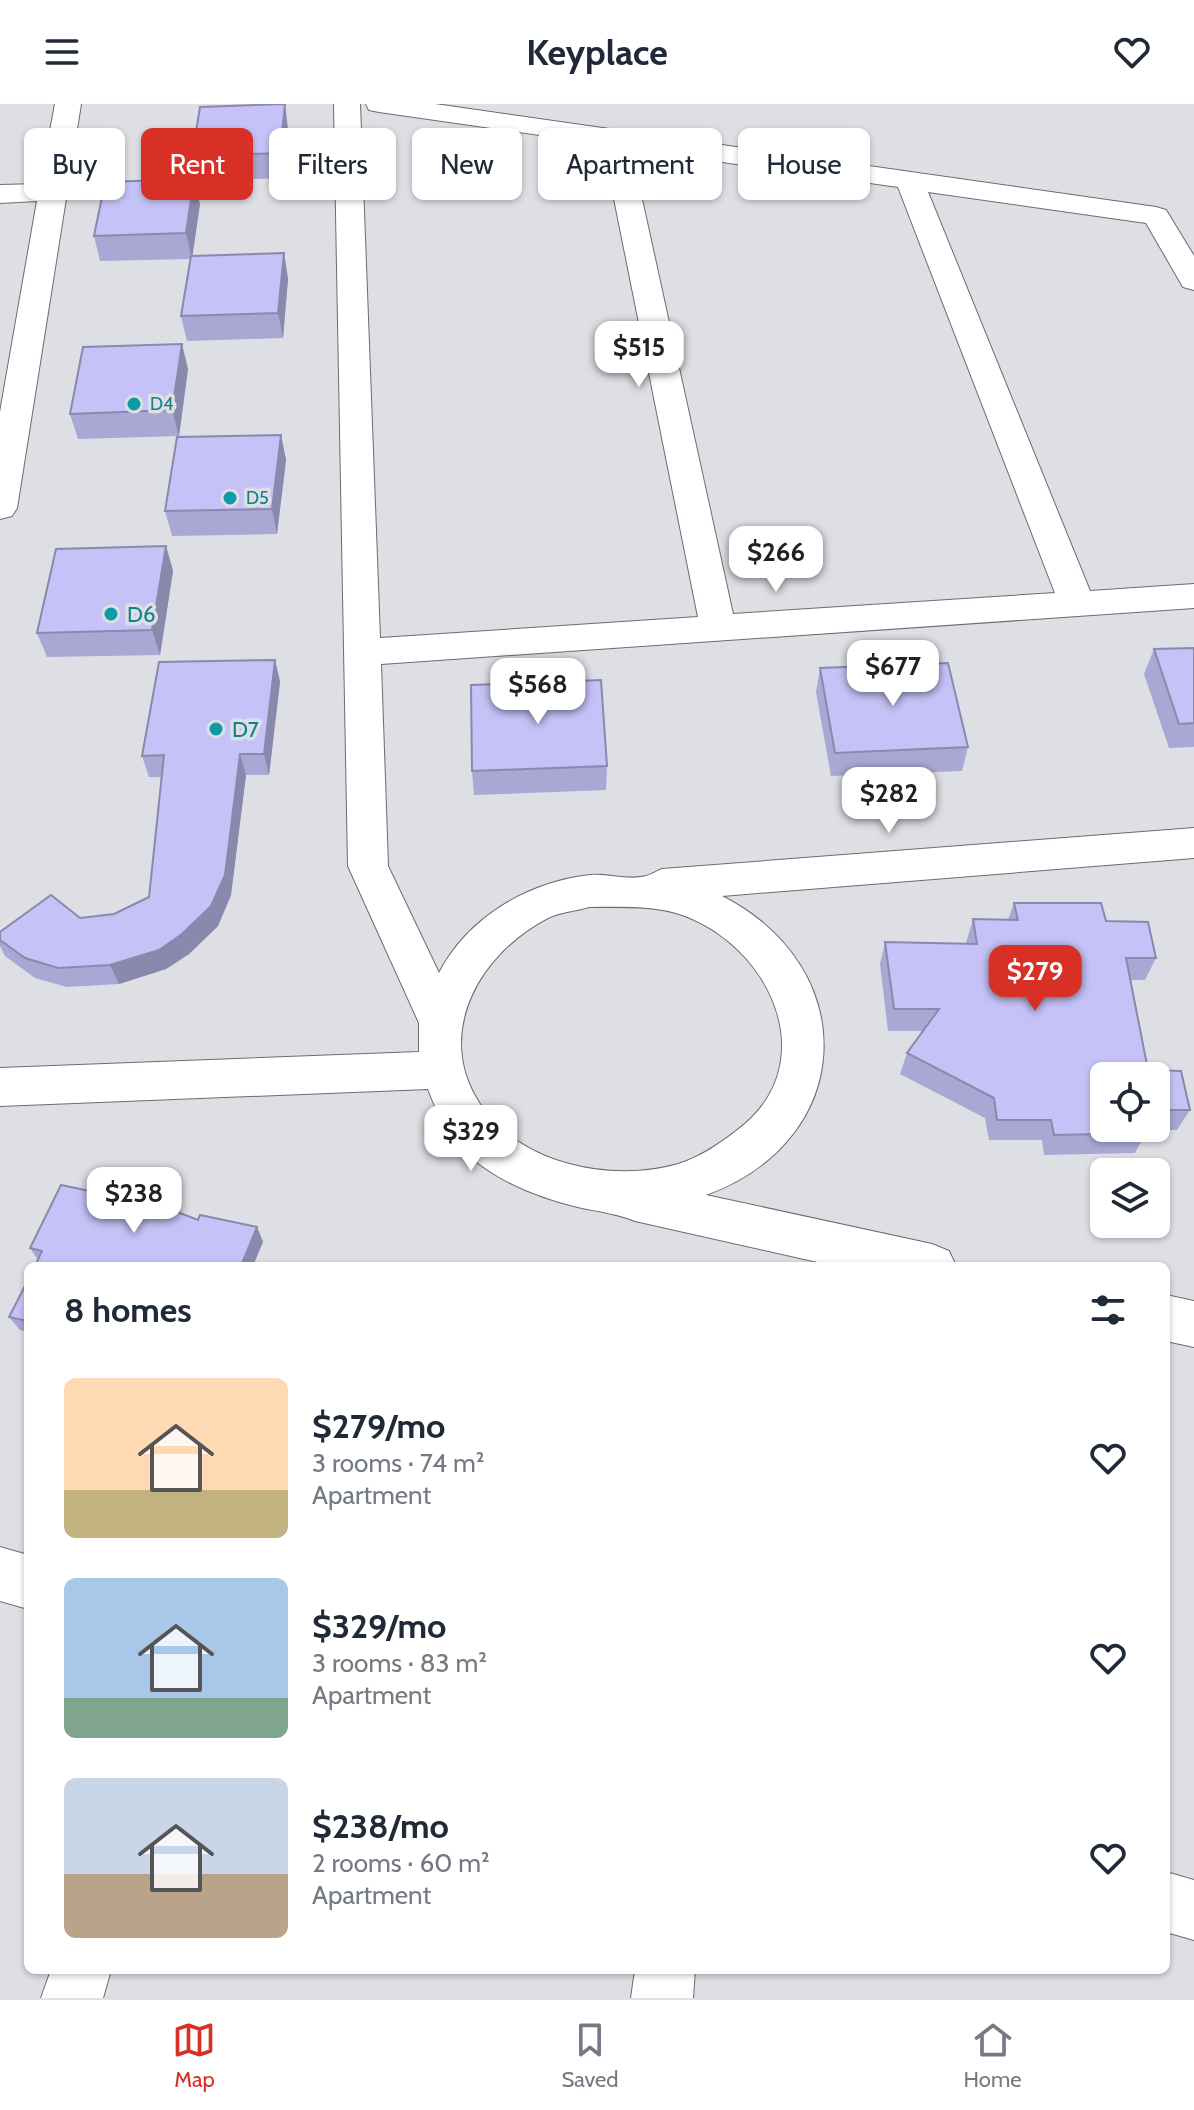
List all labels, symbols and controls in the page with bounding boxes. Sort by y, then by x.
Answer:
icon: menu [40,30,84,74]
text: Keyplace [526,30,668,74]
icon: heart [1110,30,1154,74]
chip: Buy [24,128,125,200]
chip: Rent [141,128,253,200]
chip: Filters [269,128,396,200]
chip: New [412,128,522,200]
chip: Apartment [538,128,722,200]
chip: House [738,128,870,200]
pin: $515 [592,321,686,389]
text: $515 [613,331,665,363]
place label: D4 [150,393,174,415]
marker: D4 [125,395,143,413]
place label: D5 [246,487,269,509]
marker: D5 [221,489,239,507]
pin: $266 [729,526,823,594]
text: $266 [747,536,805,568]
place label: D6 [127,601,156,628]
marker: D6 [102,605,120,623]
pin: $677 [846,640,940,708]
text: $677 [865,650,921,682]
pin: $568 [491,658,585,726]
text: $568 [508,668,568,700]
place label: D7 [232,716,259,743]
marker: D7 [207,720,225,738]
pin: $282 [842,767,936,835]
text: $282 [860,777,918,809]
pin: $279 [988,945,1082,1013]
text: $279 [1007,955,1063,987]
map controls [1090,1062,1170,1238]
button: locate [1090,1062,1170,1142]
pin: $329 [424,1105,518,1173]
text: $329 [442,1115,500,1147]
button: layers [1090,1158,1170,1238]
pin: $238 [87,1167,181,1235]
text: $238 [105,1177,163,1209]
icon: filters [1086,1288,1130,1332]
text: 8 homes [64,1289,192,1331]
text: $279/mo [312,1405,445,1447]
icon: home [128,1410,224,1506]
icon: heart [1086,1436,1130,1480]
text: 3 rooms · 74 m² [312,1447,484,1479]
text: Apartment [312,1479,431,1511]
text: $329/mo [312,1605,446,1647]
icon: home [128,1610,224,1706]
icon: heart [1086,1636,1130,1680]
text: 3 rooms · 83 m² [312,1647,487,1679]
text: Apartment [312,1679,431,1711]
text: $238/mo [312,1805,449,1847]
icon: home [128,1810,224,1906]
icon: heart [1086,1836,1130,1880]
text: 2 rooms · 60 m² [312,1847,490,1879]
text: Apartment [312,1879,431,1911]
tab: Map [172,2018,216,2093]
tab: Saved [561,2018,619,2093]
tab: Home [964,2018,1021,2093]

